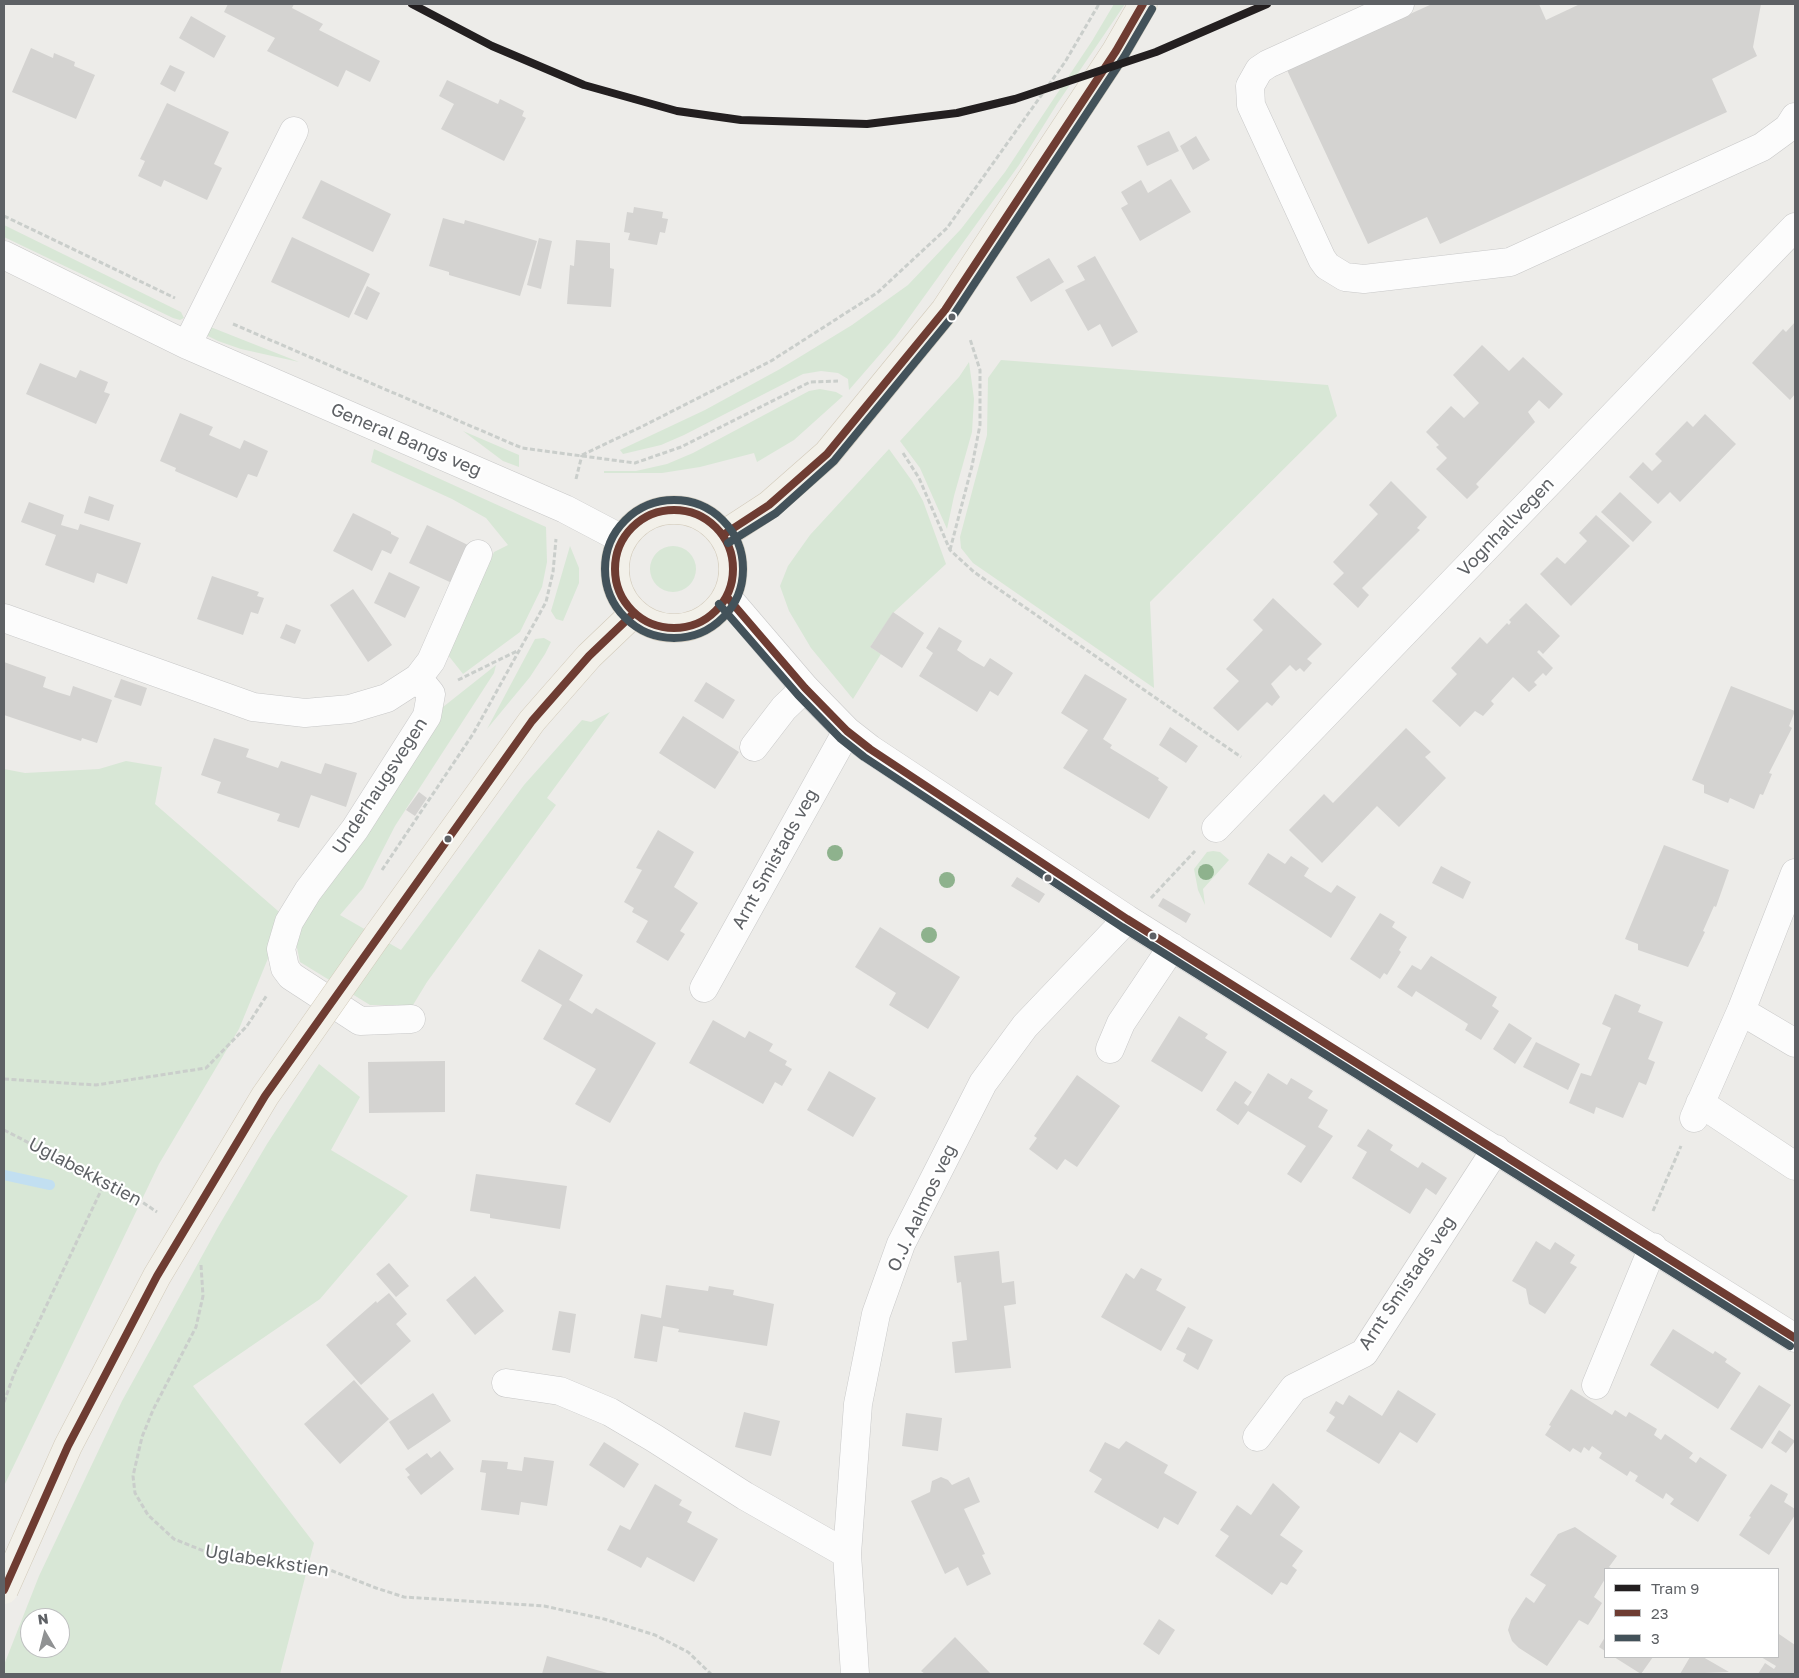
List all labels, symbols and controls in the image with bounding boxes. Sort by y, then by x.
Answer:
unlabelled marker [947,312,957,322]
street label: General Bangs veg [327,398,485,482]
street label: Vognhallvegen [1453,473,1559,581]
street label: Underhaugsvegen [328,714,432,858]
street label: Arnt Smistads veg [727,785,823,933]
unlabelled marker [443,834,453,844]
unlabelled marker [1043,873,1053,883]
unlabelled marker [1148,931,1158,941]
street label: Uglabekkstien [25,1133,145,1211]
street label: O.J. Aalmos veg [883,1141,961,1275]
street label: Arnt Smistads veg [1354,1212,1460,1354]
street label: Uglabekkstien [204,1541,330,1581]
legend [1604,1568,1779,1658]
text: Tram 9 [1651,1579,1699,1597]
text: 23 [1651,1604,1668,1622]
north arrow [20,1608,70,1658]
text: N [37,1609,49,1628]
text: 3 [1651,1629,1660,1647]

